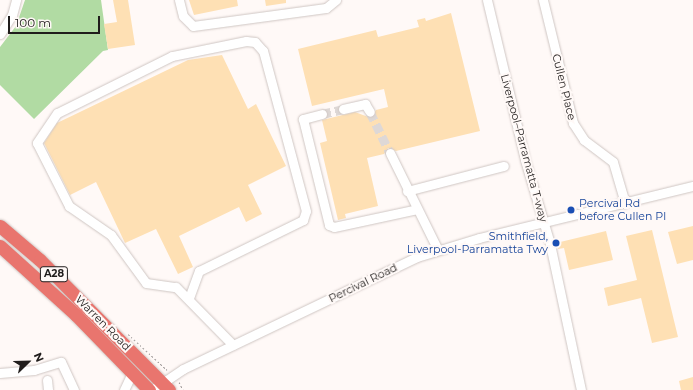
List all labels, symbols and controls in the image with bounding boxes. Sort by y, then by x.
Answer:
scale bar [10,8,102,34]
text: 100 m [15,15,51,30]
street label: Cullen Place [549,52,579,122]
street label: Liverpool–Parramatta T-way [498,73,550,223]
place label: Percival Rd before Cullen Pl [579,197,666,223]
marker: Percival Rd before Cullen Pl [566,205,576,215]
place label: Smithfield, Liverpool-Parramatta Twy [407,230,548,256]
marker: Smithfield, Liverpool-Parramatta Twy [551,238,561,248]
street label: Percival Road [327,261,399,305]
road number: A28 [39,266,69,282]
street label: Warren Road [73,293,133,353]
north arrow [8,342,48,382]
text: N [31,350,47,364]

